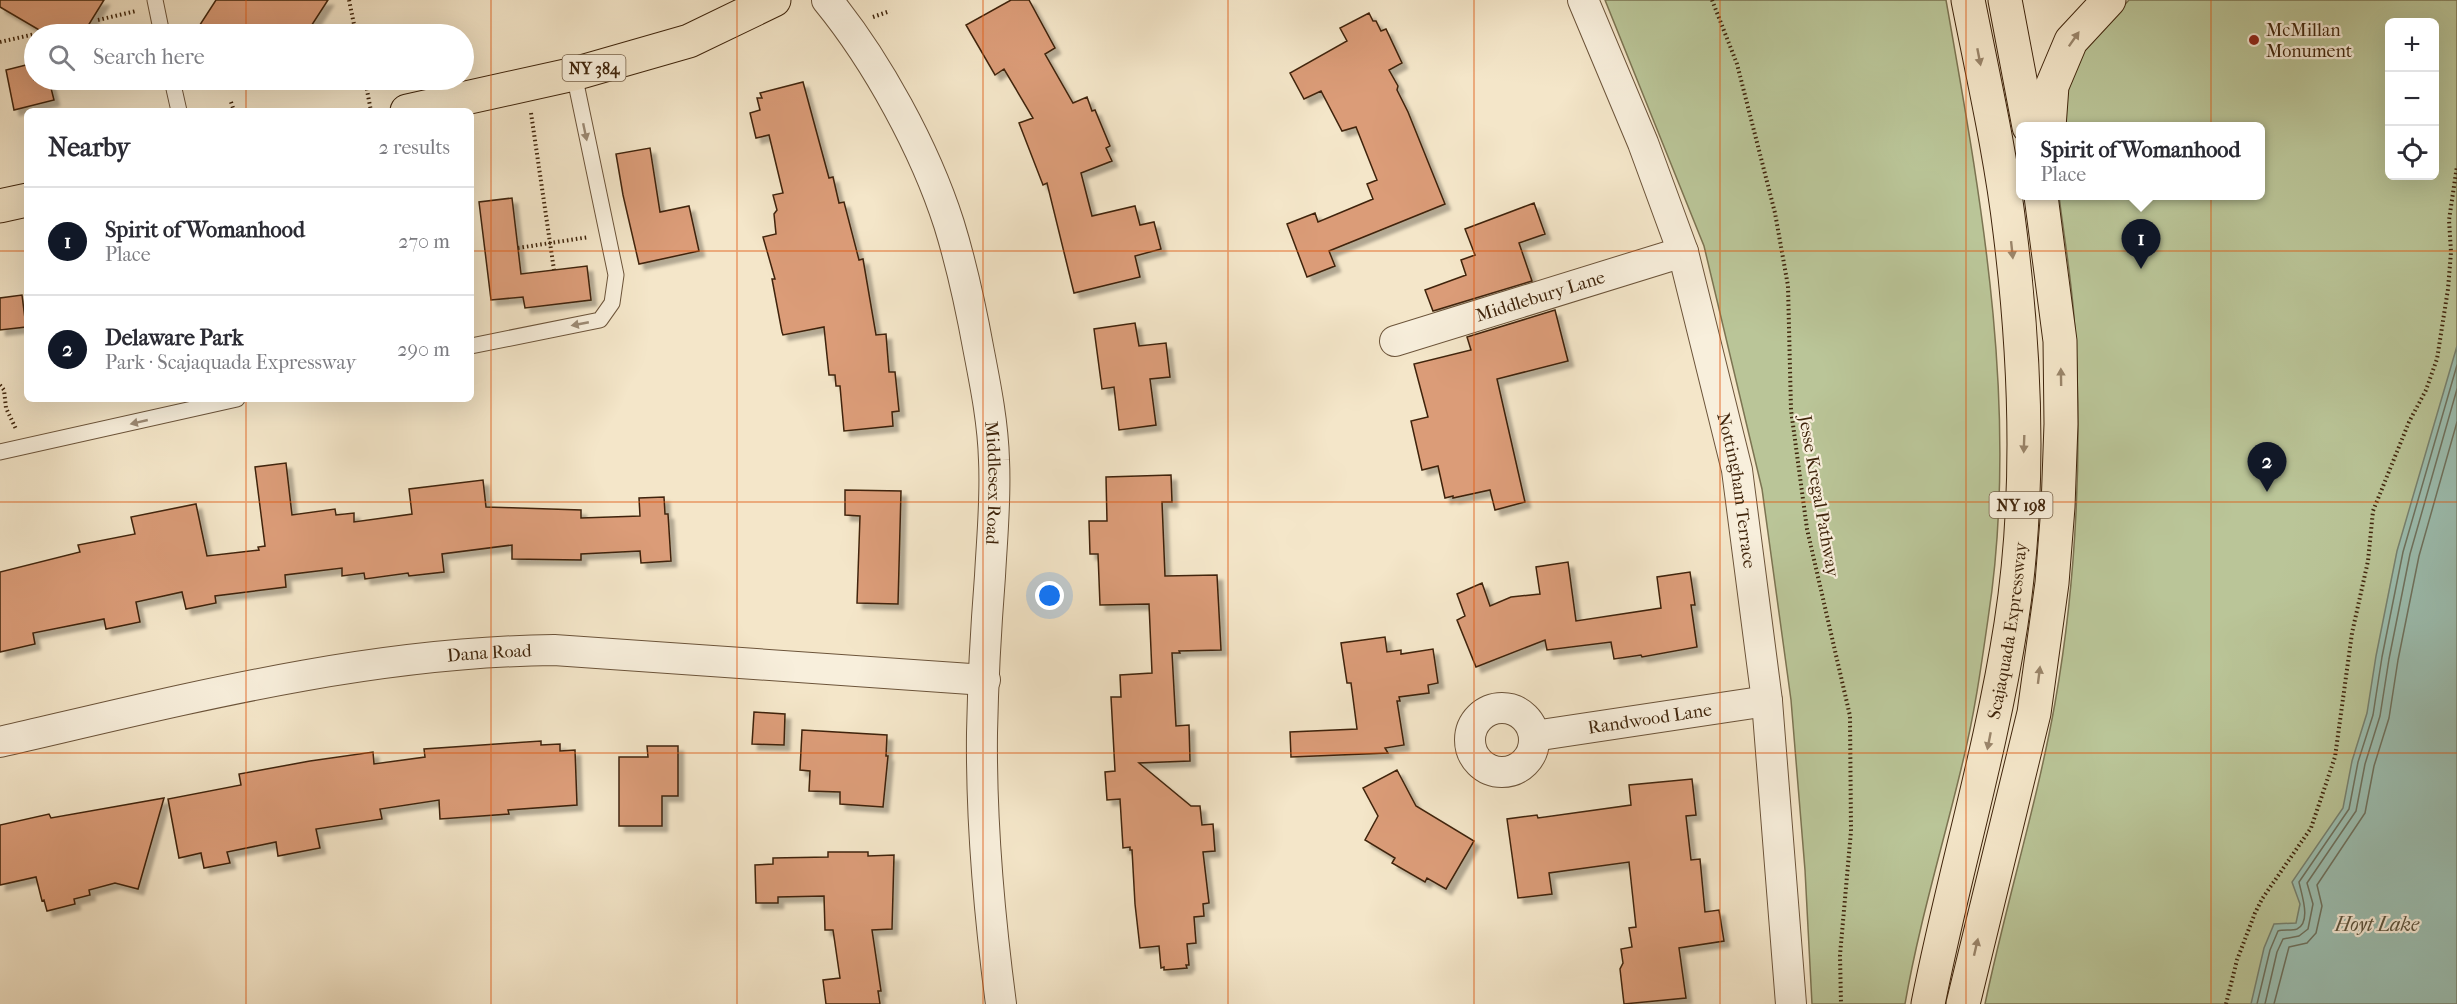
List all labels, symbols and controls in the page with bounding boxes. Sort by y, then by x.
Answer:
map controls [2385,18,2439,180]
button: + [2385,18,2439,72]
place label: McMillan Monument [2266,20,2353,62]
search box [24,24,474,90]
one-way arrow [2069,31,2080,48]
marker: McMillan Monument [2247,33,2261,47]
icon: search [45,41,78,74]
text: Search here [93,44,205,70]
one-way arrow [1975,48,1984,67]
road number: NY 384 [562,55,626,81]
button: − [2385,72,2439,126]
popup [2016,122,2265,200]
one-way arrow [581,123,590,142]
button: locate [2385,126,2439,180]
text: Nearby [48,132,130,163]
text: 2 results [379,136,450,159]
text: Spirit of Womanhood [2041,137,2240,163]
text: Place [2041,163,2086,186]
text: Spirit of Womanhood [105,217,305,243]
pin: 1 [2122,220,2160,269]
text: 1 [64,230,71,253]
text: 270 m [398,230,450,253]
one-way arrow [2007,240,2017,259]
text: Place [105,243,151,266]
street label: Middlebury Lane [1473,267,1608,326]
one-way arrow [571,320,590,329]
text: Delaware Park [105,325,243,351]
text: 2 [62,338,73,361]
text: 290 m [397,338,450,361]
text: Park · Scajaquada Expressway [105,351,356,374]
one-way arrow [2056,367,2066,386]
street label: Nottingham Terrace [1712,411,1760,570]
street label: Jesse Kregal Pathway [1794,412,1843,580]
one-way arrow [130,418,149,427]
street label: Middlesex Road [980,420,1005,546]
one-way arrow [2019,435,2029,454]
pin: 2 [2248,442,2286,492]
road number: NY 198 [1990,492,2052,518]
street label: Scajaquada Expressway [1984,540,2032,721]
your location [1035,581,1064,610]
street label: Dana Road [446,640,532,667]
one-way arrow [2034,666,2044,685]
street label: Randwood Lane [1586,699,1713,739]
one-way arrow [1984,732,1993,751]
water label: Hoyt Lake [2334,913,2420,936]
one-way arrow [1971,938,1981,956]

